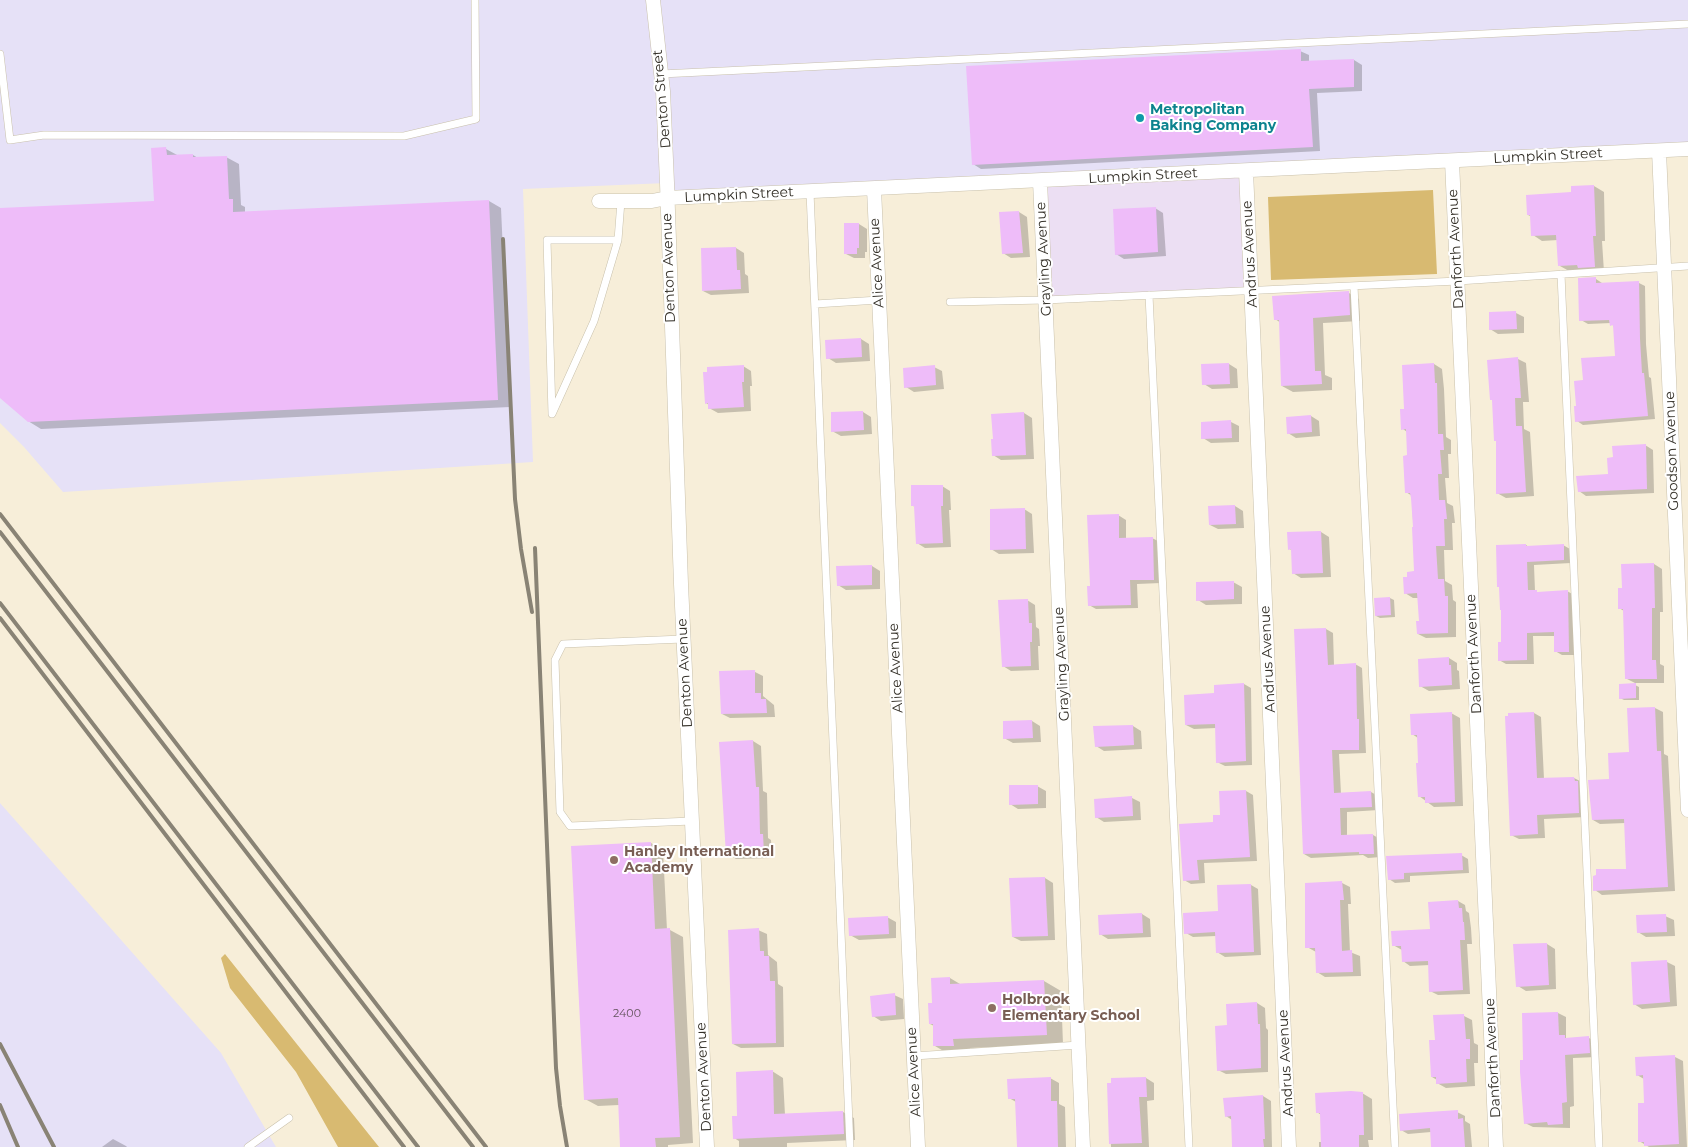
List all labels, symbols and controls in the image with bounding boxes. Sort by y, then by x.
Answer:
street label: Denton Street [649,49,675,149]
place label: Metropolitan Baking Company [1150,102,1276,134]
marker: Metropolitan Baking Company [1134,112,1146,124]
street label: Lumpkin Street [1493,145,1603,167]
street label: Lumpkin Street [1088,165,1198,187]
street label: Lumpkin Street [684,184,794,206]
street label: Danforth Avenue [1444,189,1468,309]
street label: Andrus Avenue [1239,200,1261,308]
street label: Grayling Avenue [1033,201,1055,317]
street label: Denton Avenue [659,213,679,323]
street label: Alice Avenue [866,217,888,309]
street label: Goodson Avenue [1662,391,1682,511]
street label: Danforth Avenue [1462,594,1486,714]
street label: Andrus Avenue [1257,605,1279,713]
street label: Grayling Avenue [1051,606,1073,722]
street label: Denton Avenue [674,618,696,728]
street label: Alice Avenue [885,622,907,714]
place label: Hanley International Academy [624,844,774,876]
marker: Hanley International Academy [608,854,620,866]
place label: Holbrook Elementary School [1002,992,1140,1024]
street label: Danforth Avenue [1481,998,1505,1118]
marker: Holbrook Elementary School [986,1002,998,1014]
house number: 2400 [613,1007,641,1021]
street label: Andrus Avenue [1275,1009,1297,1117]
street label: Denton Avenue [693,1022,715,1132]
street label: Alice Avenue [903,1026,925,1118]

